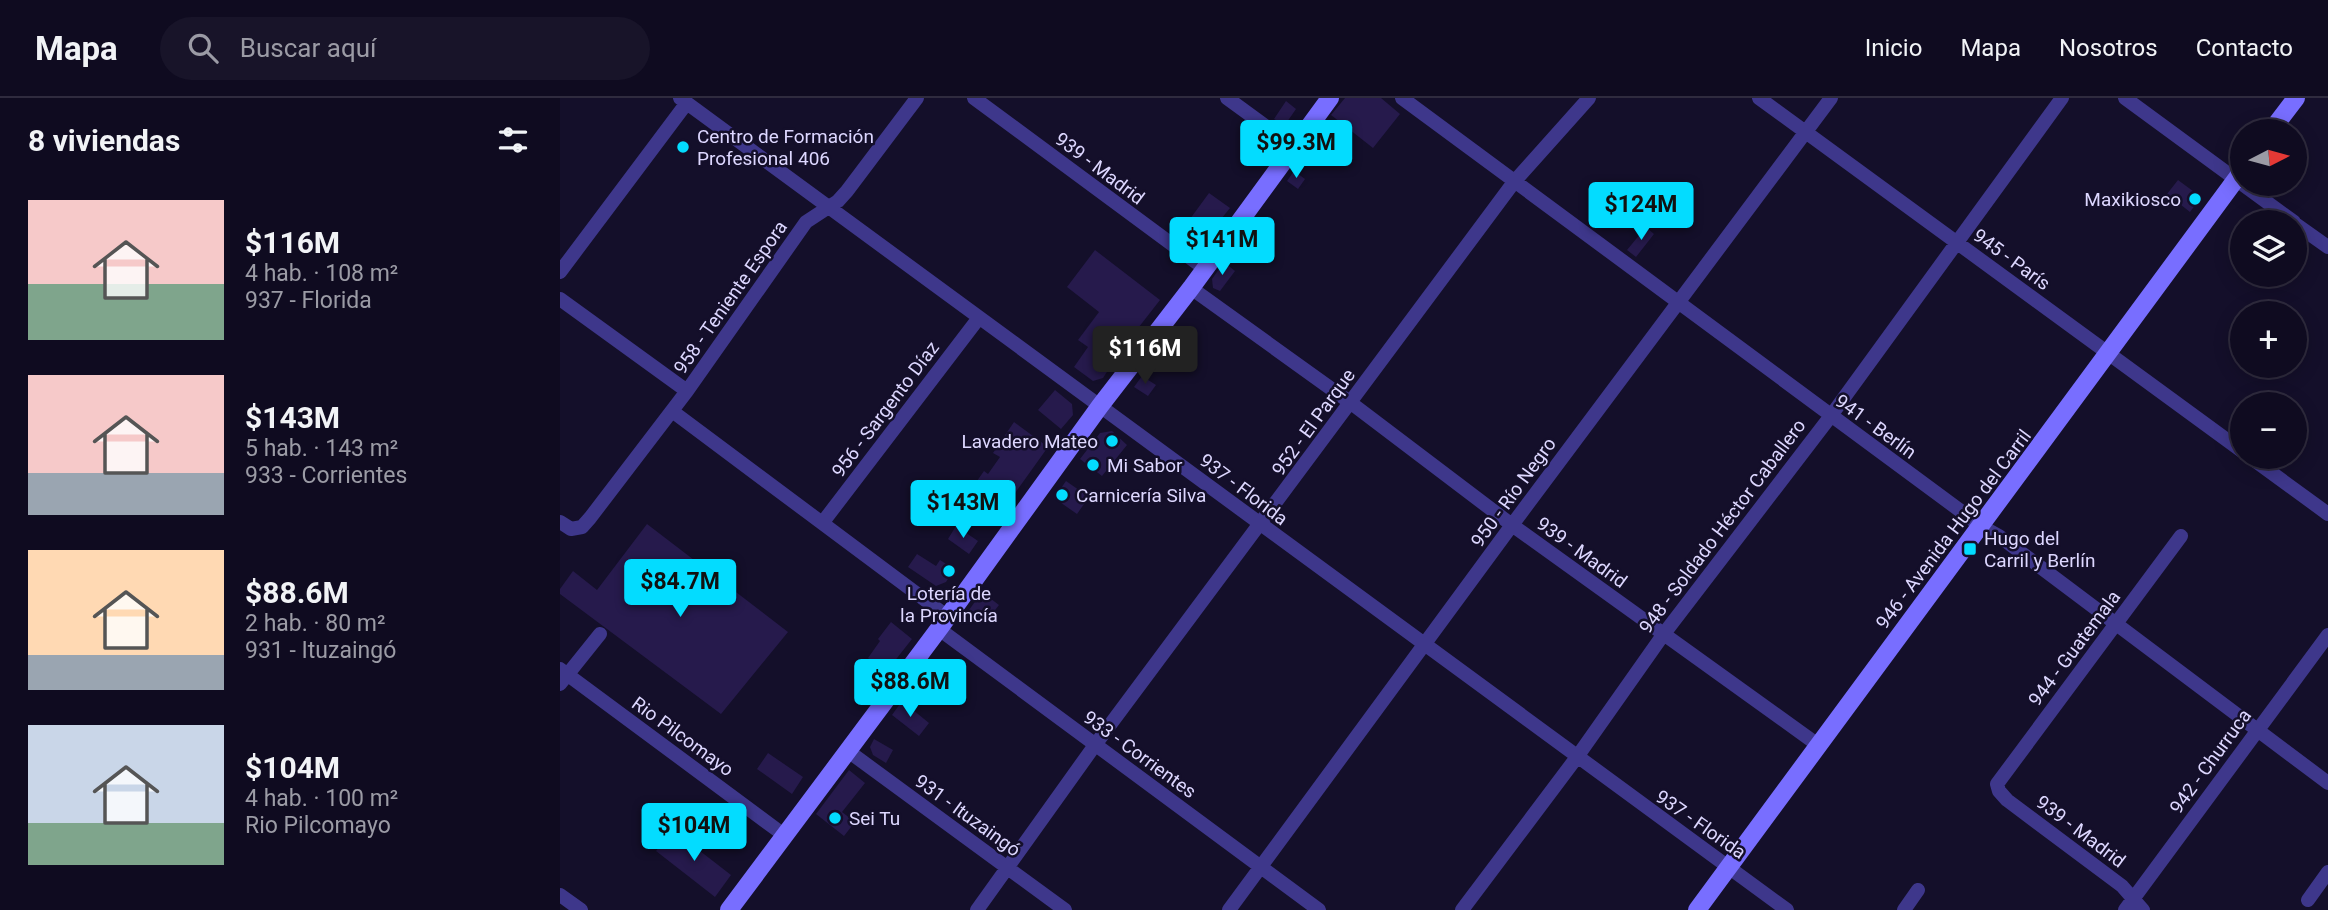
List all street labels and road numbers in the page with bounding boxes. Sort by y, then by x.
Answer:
street label: 939 - Madrid [1050,127,1149,210]
street label: 958 - Teniente Espora [669,216,792,378]
street label: 945 - París [1969,224,2055,295]
street label: 956 - Sargento Díaz [827,337,944,482]
street label: 952 - El Parque [1267,364,1360,480]
street label: 941 - Berlín [1831,389,1921,464]
street label: 948 - Soldado Héctor Caballero [1634,415,1811,638]
street label: 946 - Avenida Hugo del Carril [1871,425,2036,634]
street label: 950 - Río Negro [1466,433,1561,552]
street label: 937 - Florida [1195,449,1292,530]
street label: 939 - Madrid [1532,512,1631,593]
street label: 944 - Guatemala [2023,586,2125,711]
street label: Rio Pilcomayo [627,692,738,781]
street label: 942 - Churruca [2165,705,2256,818]
street label: 933 - Corrientes [1079,706,1201,803]
street label: 931 - Ituzaingó [910,769,1025,861]
street label: 937 - Florida [1651,785,1750,864]
street label: 939 - Madrid [2031,790,2130,873]

